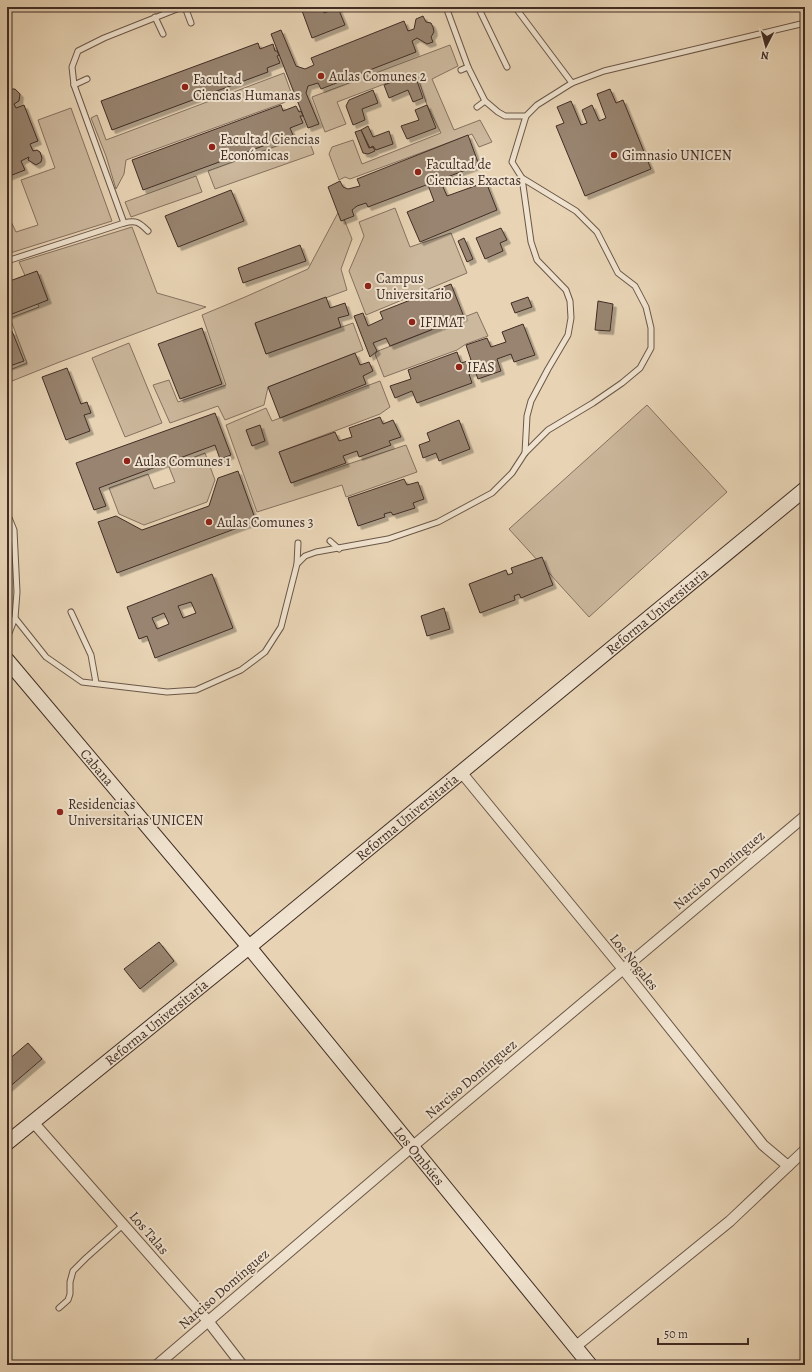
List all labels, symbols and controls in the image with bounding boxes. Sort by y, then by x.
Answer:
north arrow [746,26,786,66]
text: N [760,48,770,63]
place label: Aulas Comunes 2 [328,67,427,86]
place label: Facultad Ciencias Humanas [193,70,300,105]
marker: Aulas Comunes 2 [316,71,326,81]
marker: Facultad Ciencias Humanas [180,82,190,92]
place label: Facultad Ciencias Económicas [220,130,320,165]
marker: Facultad Ciencias Económicas [207,142,217,152]
place label: Gimnasio UNICEN [622,146,732,165]
marker: Gimnasio UNICEN [609,150,619,160]
place label: Facultad de Ciencias Exactas [426,155,521,190]
marker: Facultad de Ciencias Exactas [413,167,423,177]
place label: Campus Universitario [376,269,452,304]
marker: Campus Universitario [363,281,373,291]
place label: IFIMAT [420,313,465,332]
marker: IFIMAT [407,317,417,327]
place label: IFAS [467,358,495,377]
marker: IFAS [454,362,464,372]
place label: Aulas Comunes 1 [134,452,231,471]
marker: Aulas Comunes 1 [122,456,132,466]
place label: Aulas Comunes 3 [216,513,314,532]
marker: Aulas Comunes 3 [204,517,214,527]
street label: Reforma Universitaria [602,563,713,659]
street label: Cabana [76,744,119,790]
street label: Reforma Universitaria [352,769,462,865]
place label: Residencias Universitarias UNICEN [68,795,203,830]
marker: Residencias Universitarias UNICEN [55,807,65,817]
street label: Narciso Domínguez [669,826,769,914]
street label: Los Nogales [605,930,663,994]
street label: Reforma Universitaria [101,974,212,1070]
street label: Narciso Domínguez [421,1035,521,1123]
street label: Los Ombúes [390,1123,449,1189]
street label: Los Talas [125,1207,173,1259]
street label: Narciso Domínguez [175,1244,273,1334]
scale bar [658,1320,748,1346]
text: 50 m [664,1326,688,1342]

